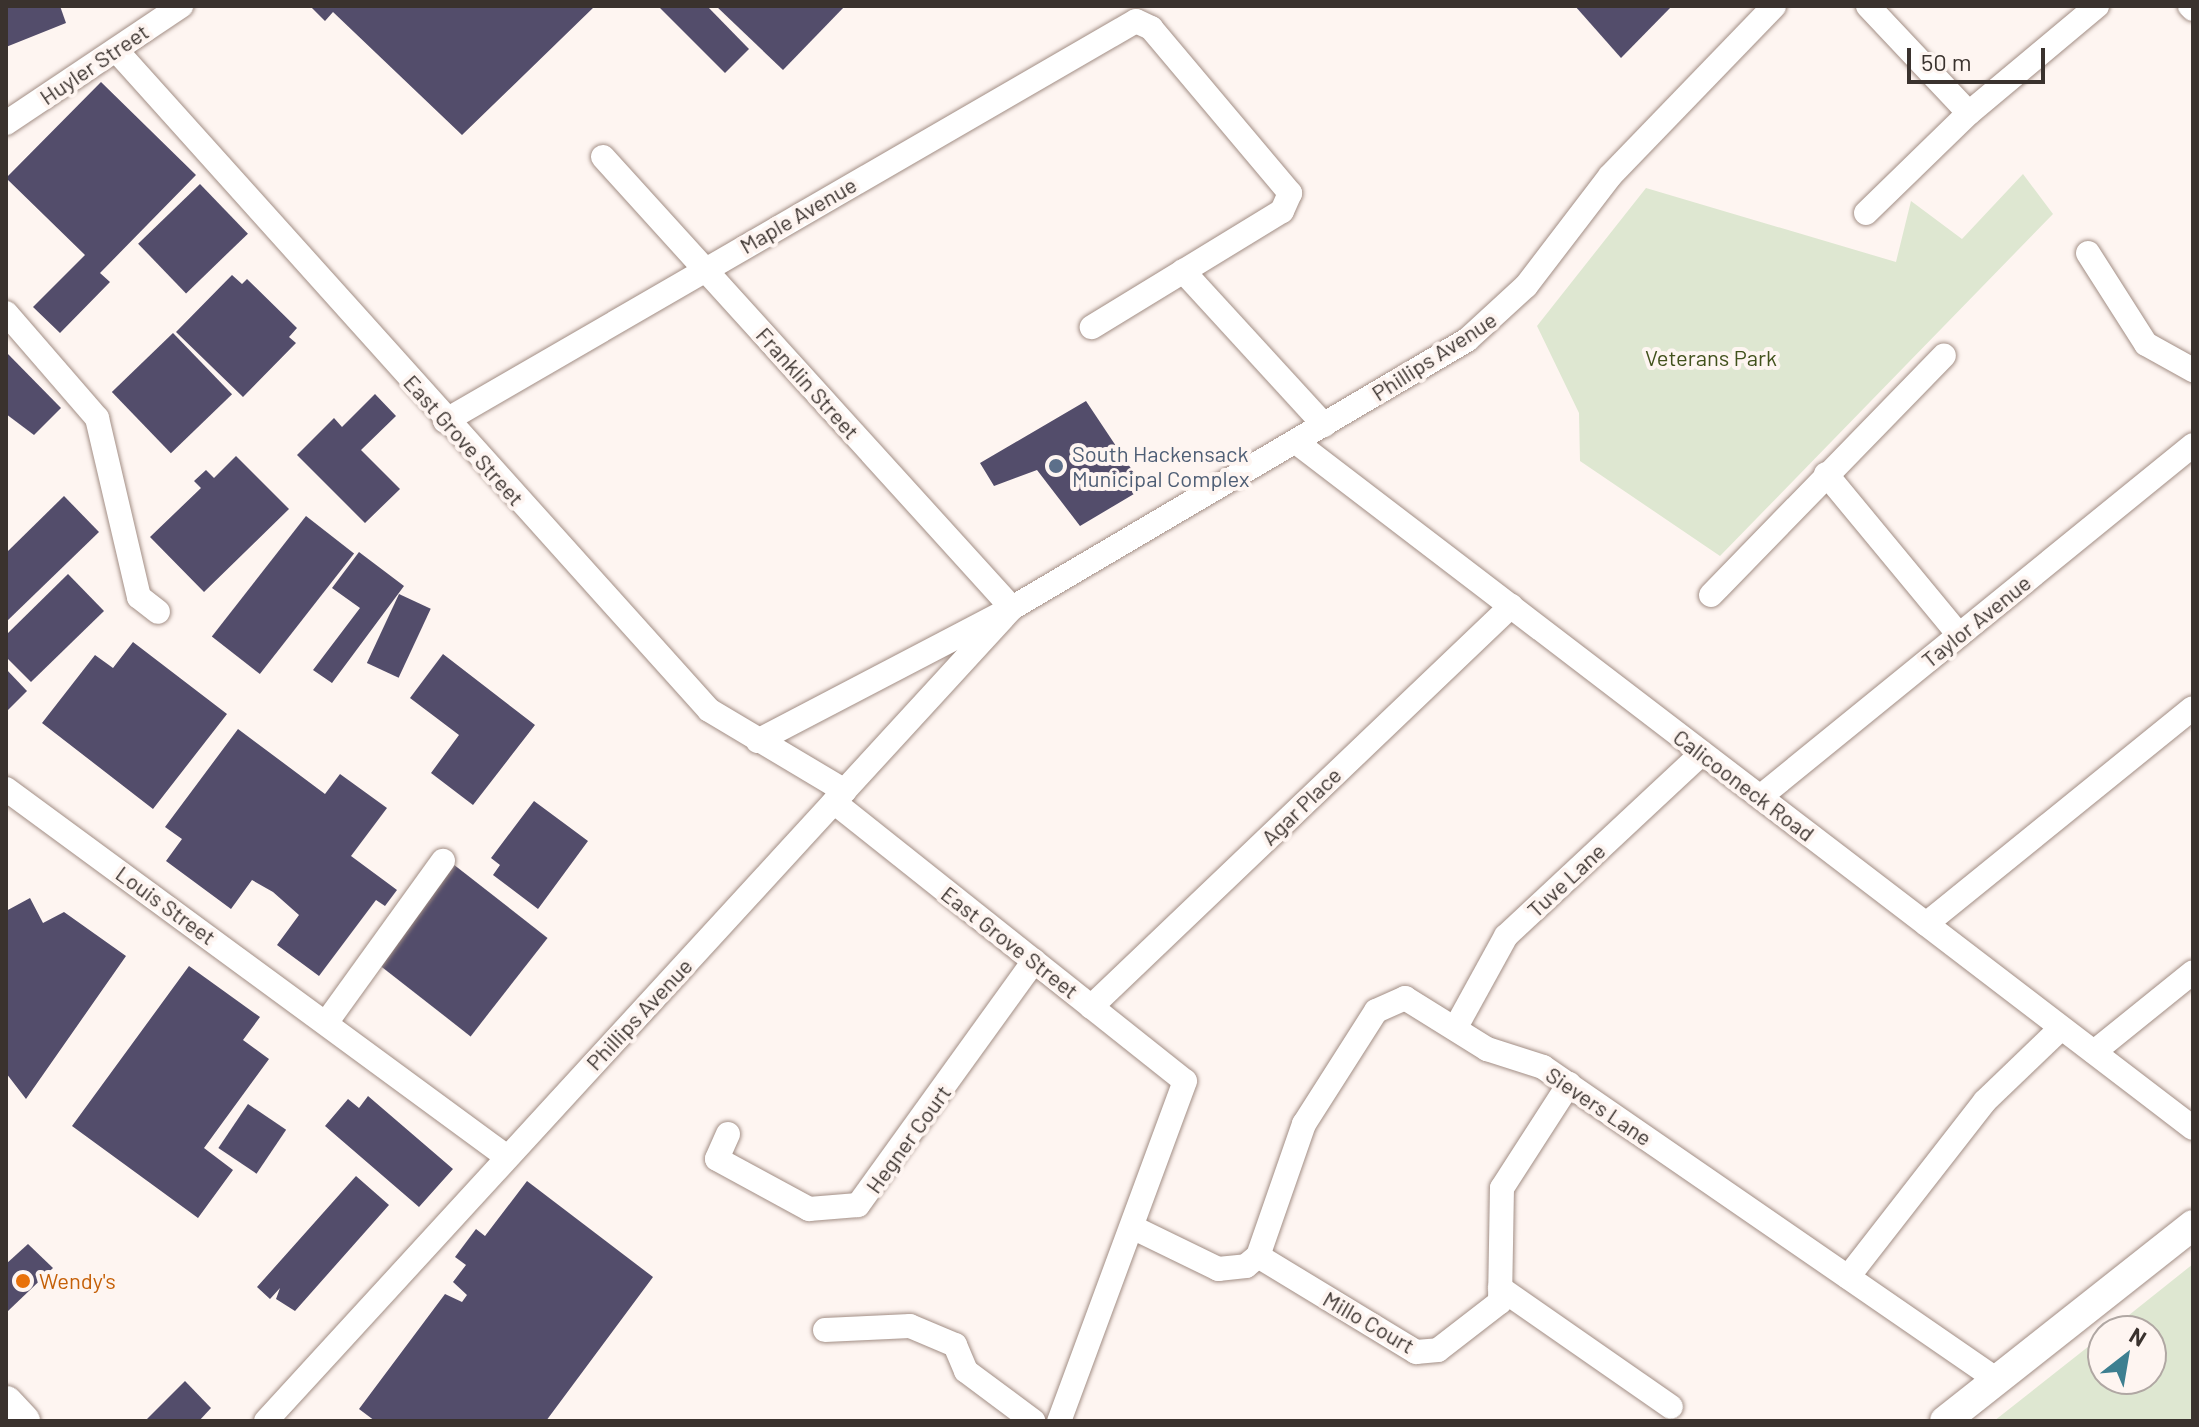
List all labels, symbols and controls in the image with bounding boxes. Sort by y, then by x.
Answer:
street label: Huyler Street [35,18,153,110]
scale bar [1911,32,2049,82]
text: 50 m [1921,47,1972,76]
street label: Maple Avenue [735,171,861,259]
street label: Phillips Avenue [1367,306,1501,406]
street label: Franklin Street [751,322,865,444]
park label: Veterans Park [1645,345,1777,371]
street label: East Grove Street [398,369,530,511]
place label: South Hackensack Municipal Complex [1072,440,1250,492]
marker: South Hackensack Municipal Complex [1047,457,1065,475]
street label: Taylor Avenue [1916,569,2036,673]
street label: Calicooneck Road [1668,723,1820,847]
street label: Agar Place [1256,762,1346,850]
street label: Tuve Lane [1522,837,1610,923]
street label: Louis Street [111,860,221,950]
street label: East Grove Street [936,880,1084,1004]
street label: Phillips Avenue [580,953,698,1075]
street label: Sievers Lane [1541,1061,1657,1151]
street label: Hegner Court [860,1080,956,1198]
place label: Wendy's [39,1268,116,1294]
marker: Wendy's [14,1272,32,1290]
street label: Millo Court [1319,1285,1419,1359]
north arrow [2087,1315,2167,1395]
text: N [2125,1321,2151,1351]

